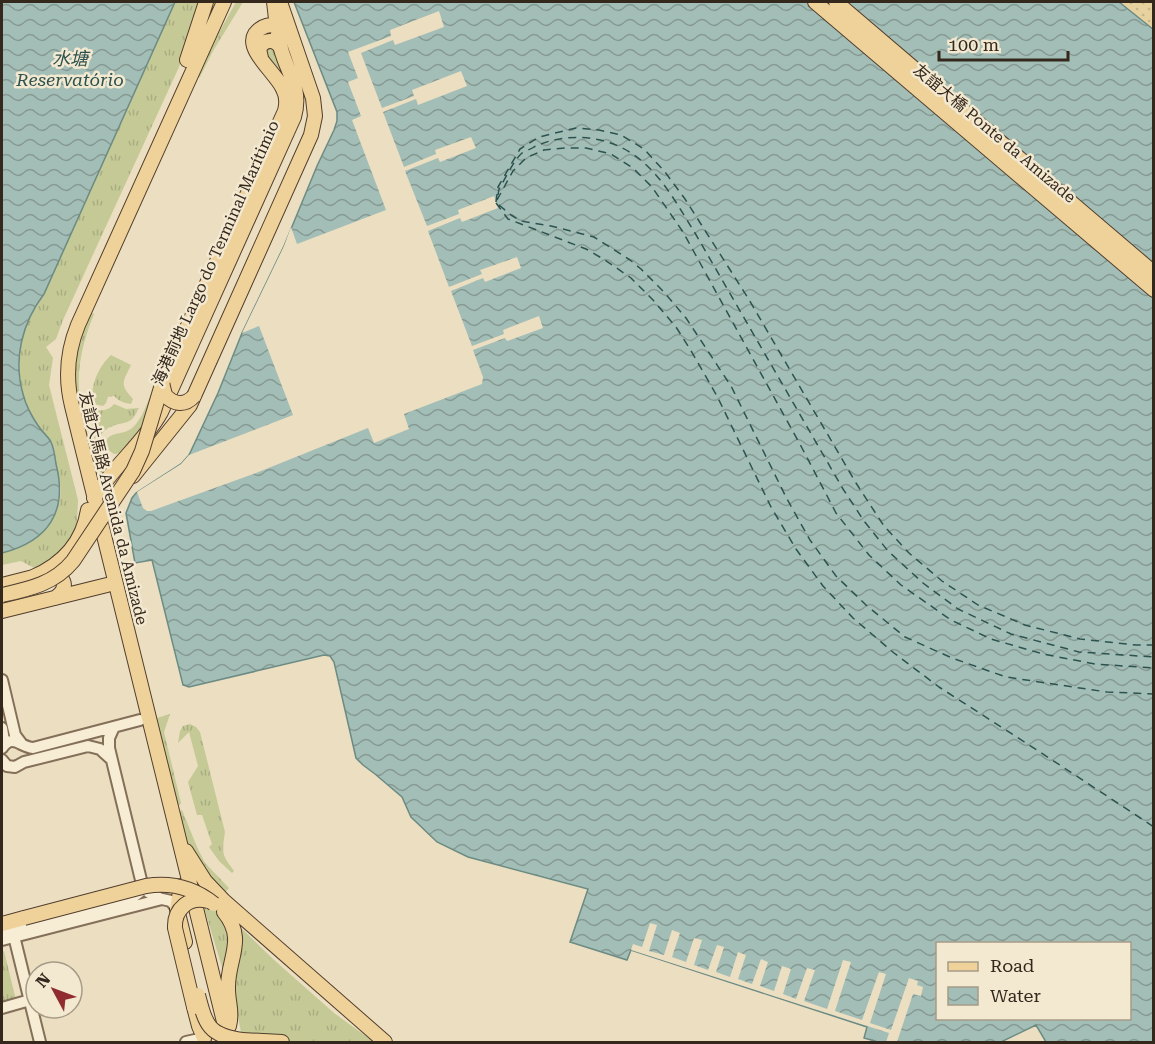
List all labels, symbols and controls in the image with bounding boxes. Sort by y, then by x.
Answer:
scale bar [939,24,1068,62]
text: 100 m [948,34,999,55]
water label: 水塘 Reservatório [15,48,124,90]
street label: 友誼大橋 Ponte da Amizade [910,60,1080,207]
street label: 海港前地 Largo do Terminal Marítimio [148,117,283,389]
street label: 友誼大馬路 Avenida da Amizade [75,389,152,627]
legend [936,942,1131,1020]
text: Road [990,955,1035,976]
north arrow [24,960,84,1020]
text: N [32,970,54,991]
text: Water [990,985,1041,1006]

